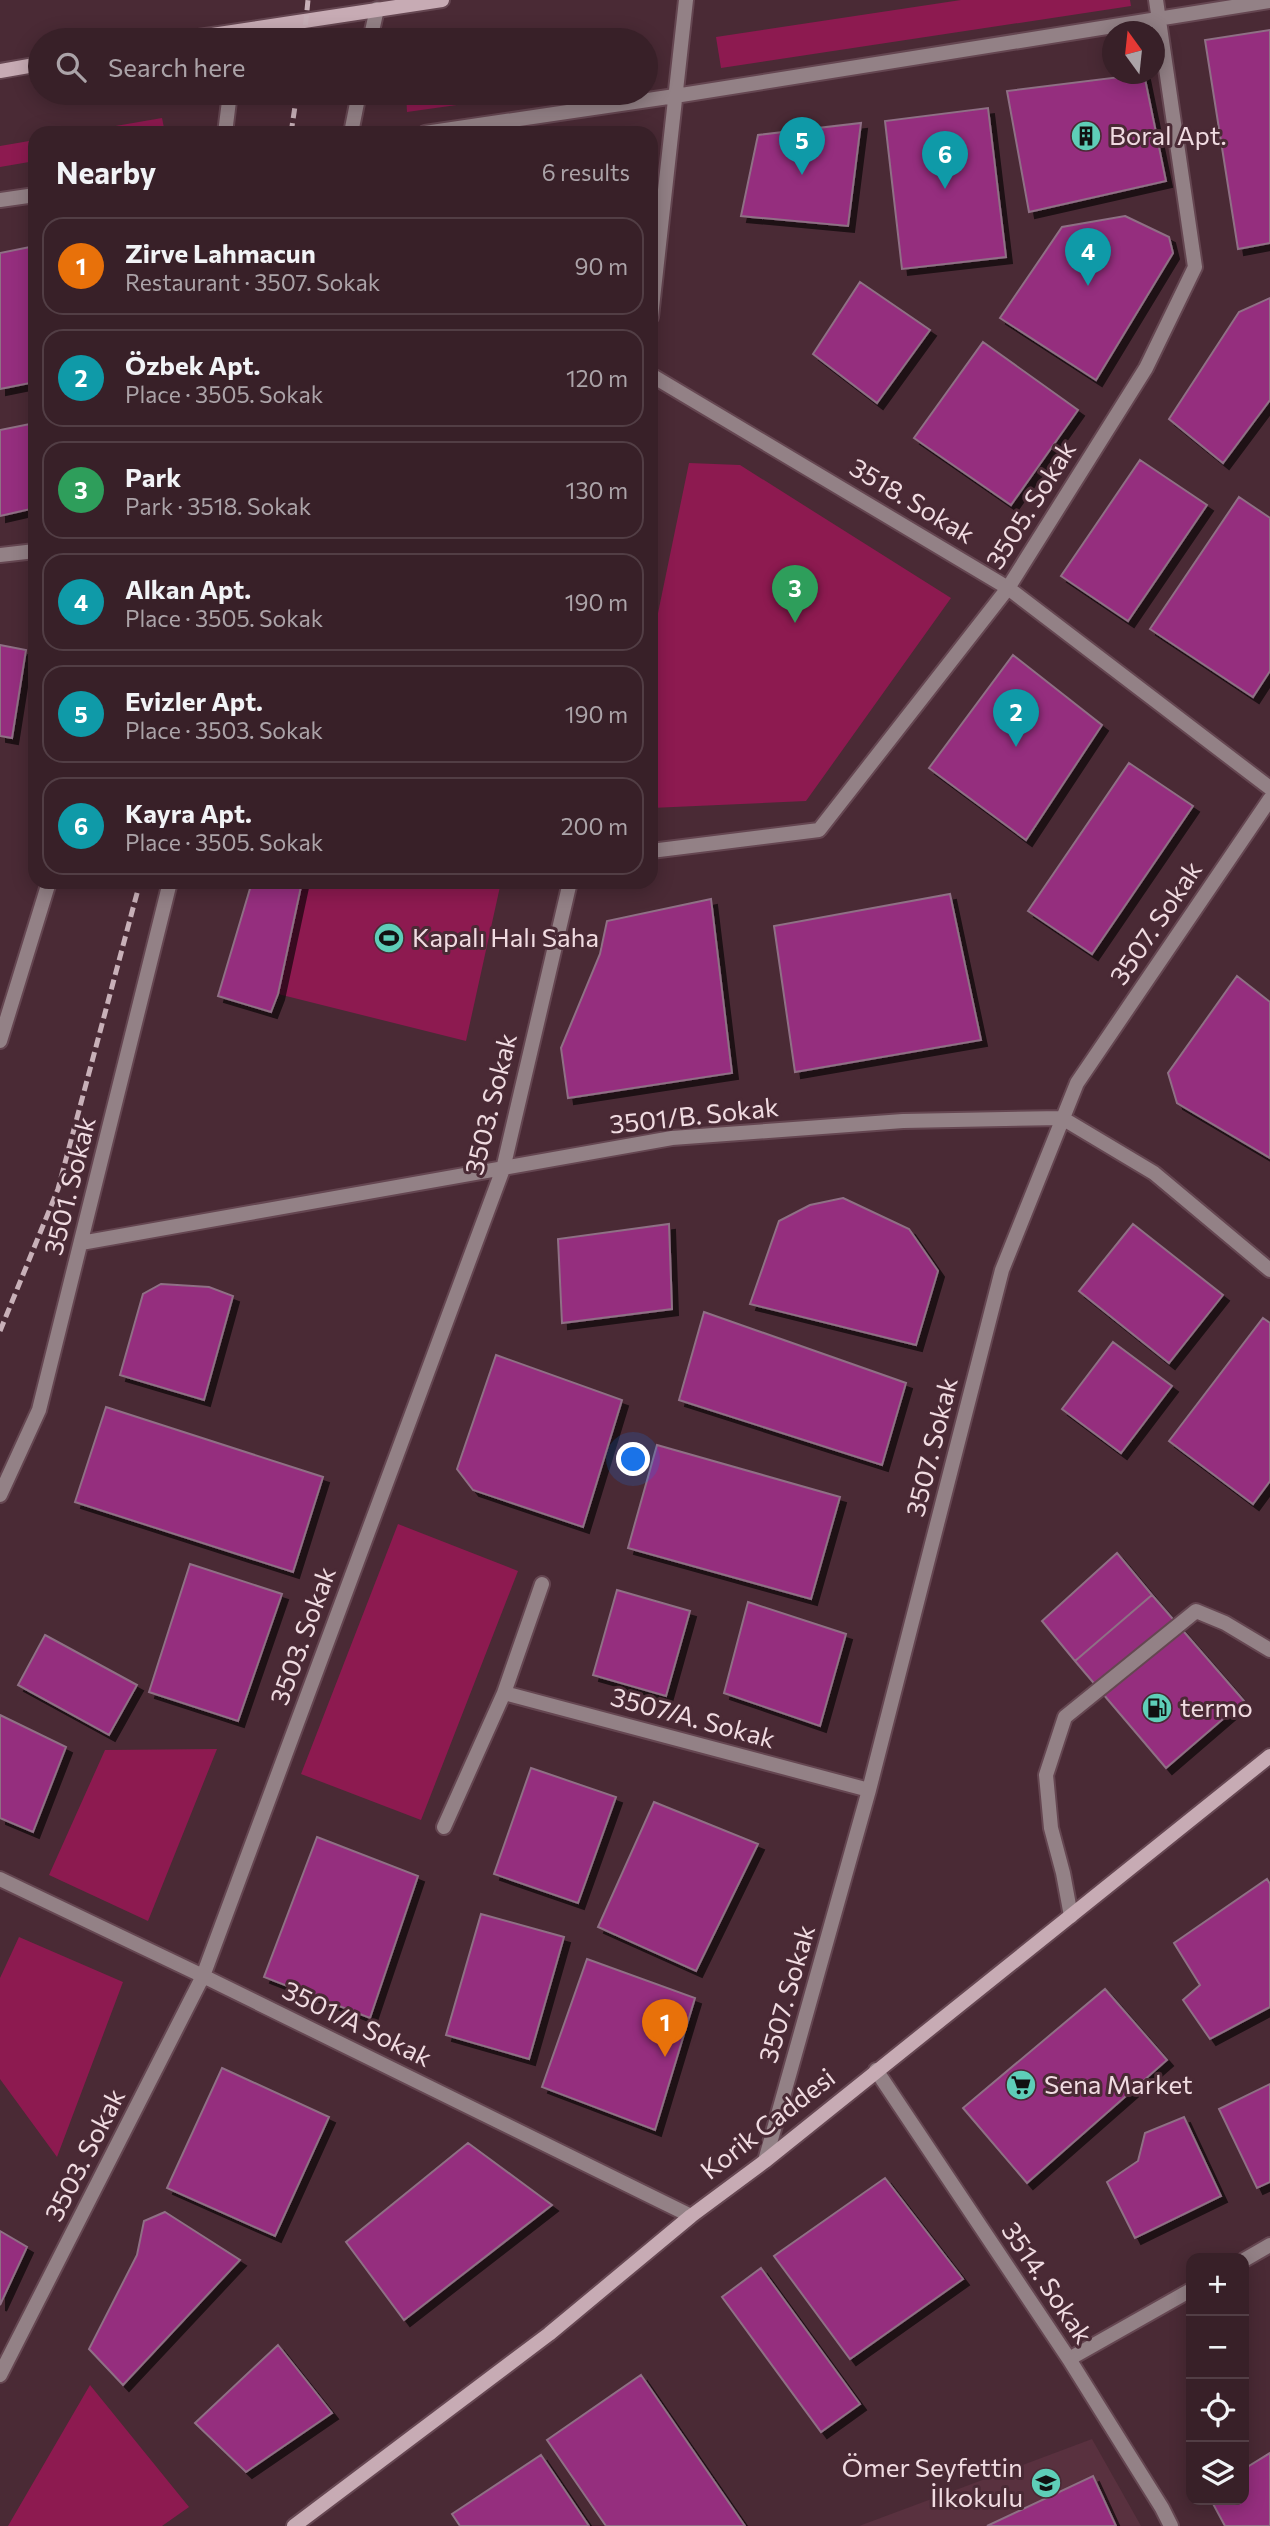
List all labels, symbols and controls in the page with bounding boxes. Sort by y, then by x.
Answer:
north arrow [1102,21,1165,84]
search box [28,28,658,105]
icon: search [52,48,90,86]
text: Search here [108,51,246,82]
pin: 5 [779,117,825,175]
building icon: Boral Apt. [1069,119,1103,153]
place label: Boral Apt. [1109,119,1227,150]
pin: 6 [922,131,968,189]
text: Nearby [56,153,156,190]
text: 6 results [542,158,630,186]
pin: 4 [1065,228,1111,286]
text: Zirve Lahmacun [125,237,316,268]
text: 1 [76,252,86,280]
text: 90 m [575,252,628,280]
text: Restaurant · 3507. Sokak [125,268,380,296]
text: Özbek Apt. [125,349,260,380]
text: 2 [74,364,88,392]
text: 120 m [566,364,628,392]
text: Place · 3505. Sokak [125,380,323,408]
street label: 3505. Sokak [978,435,1081,574]
street label: 3518. Sokak [845,450,981,549]
text: Park [125,461,181,492]
text: 3 [74,476,88,504]
text: 130 m [566,476,628,504]
text: Park · 3518. Sokak [125,492,311,520]
pin: 3 [772,565,818,623]
text: Alkan Apt. [125,573,251,604]
text: 4 [74,588,88,616]
text: 190 m [565,588,628,616]
text: Place · 3505. Sokak [125,604,323,632]
text: Evizler Apt. [125,685,263,716]
pin: 2 [993,689,1039,747]
text: 5 [74,700,88,728]
text: 190 m [565,700,628,728]
text: Place · 3503. Sokak [125,716,323,744]
text: Kayra Apt. [125,797,252,828]
text: 6 [74,812,88,840]
text: 200 m [561,812,628,840]
text: Place · 3505. Sokak [125,828,323,856]
street label: 3507. Sokak [1102,855,1207,990]
sports icon: Kapalı Halı Saha [372,921,406,955]
place label: Kapalı Halı Saha [412,921,599,952]
street label: 3503. Sokak [457,1030,522,1178]
street label: 3501/B. Sokak [608,1090,780,1139]
street label: 3501. Sokak [36,1113,101,1258]
street label: 3507. Sokak [898,1374,963,1519]
your location [616,1442,650,1476]
street label: 3503. Sokak [262,1562,341,1709]
street label: 3507/A. Sokak [608,1680,779,1753]
fuel station icon: termo [1140,1691,1174,1725]
place label: termo [1180,1691,1253,1722]
street label: 3507. Sokak [751,1921,820,2066]
street label: 3501/A Sokak [278,1973,437,2072]
pin: 1 [642,1999,688,2057]
street label: Korik Caddesi [694,2061,840,2185]
supermarket icon: Sena Market [1004,2068,1038,2102]
place label: Sena Market [1044,2068,1193,2099]
street label: 3503. Sokak [37,2083,130,2226]
street label: 3514. Sokak [996,2215,1100,2349]
map controls [1186,2253,1249,2505]
button: + [1186,2253,1249,2316]
button: − [1186,2316,1249,2379]
button: locate [1186,2379,1249,2442]
button: layers [1186,2442,1249,2505]
place label: Ömer Seyfettin İlkokulu [842,2451,1023,2512]
school or university icon: Ömer Seyfettin İlkokulu [1029,2466,1063,2500]

